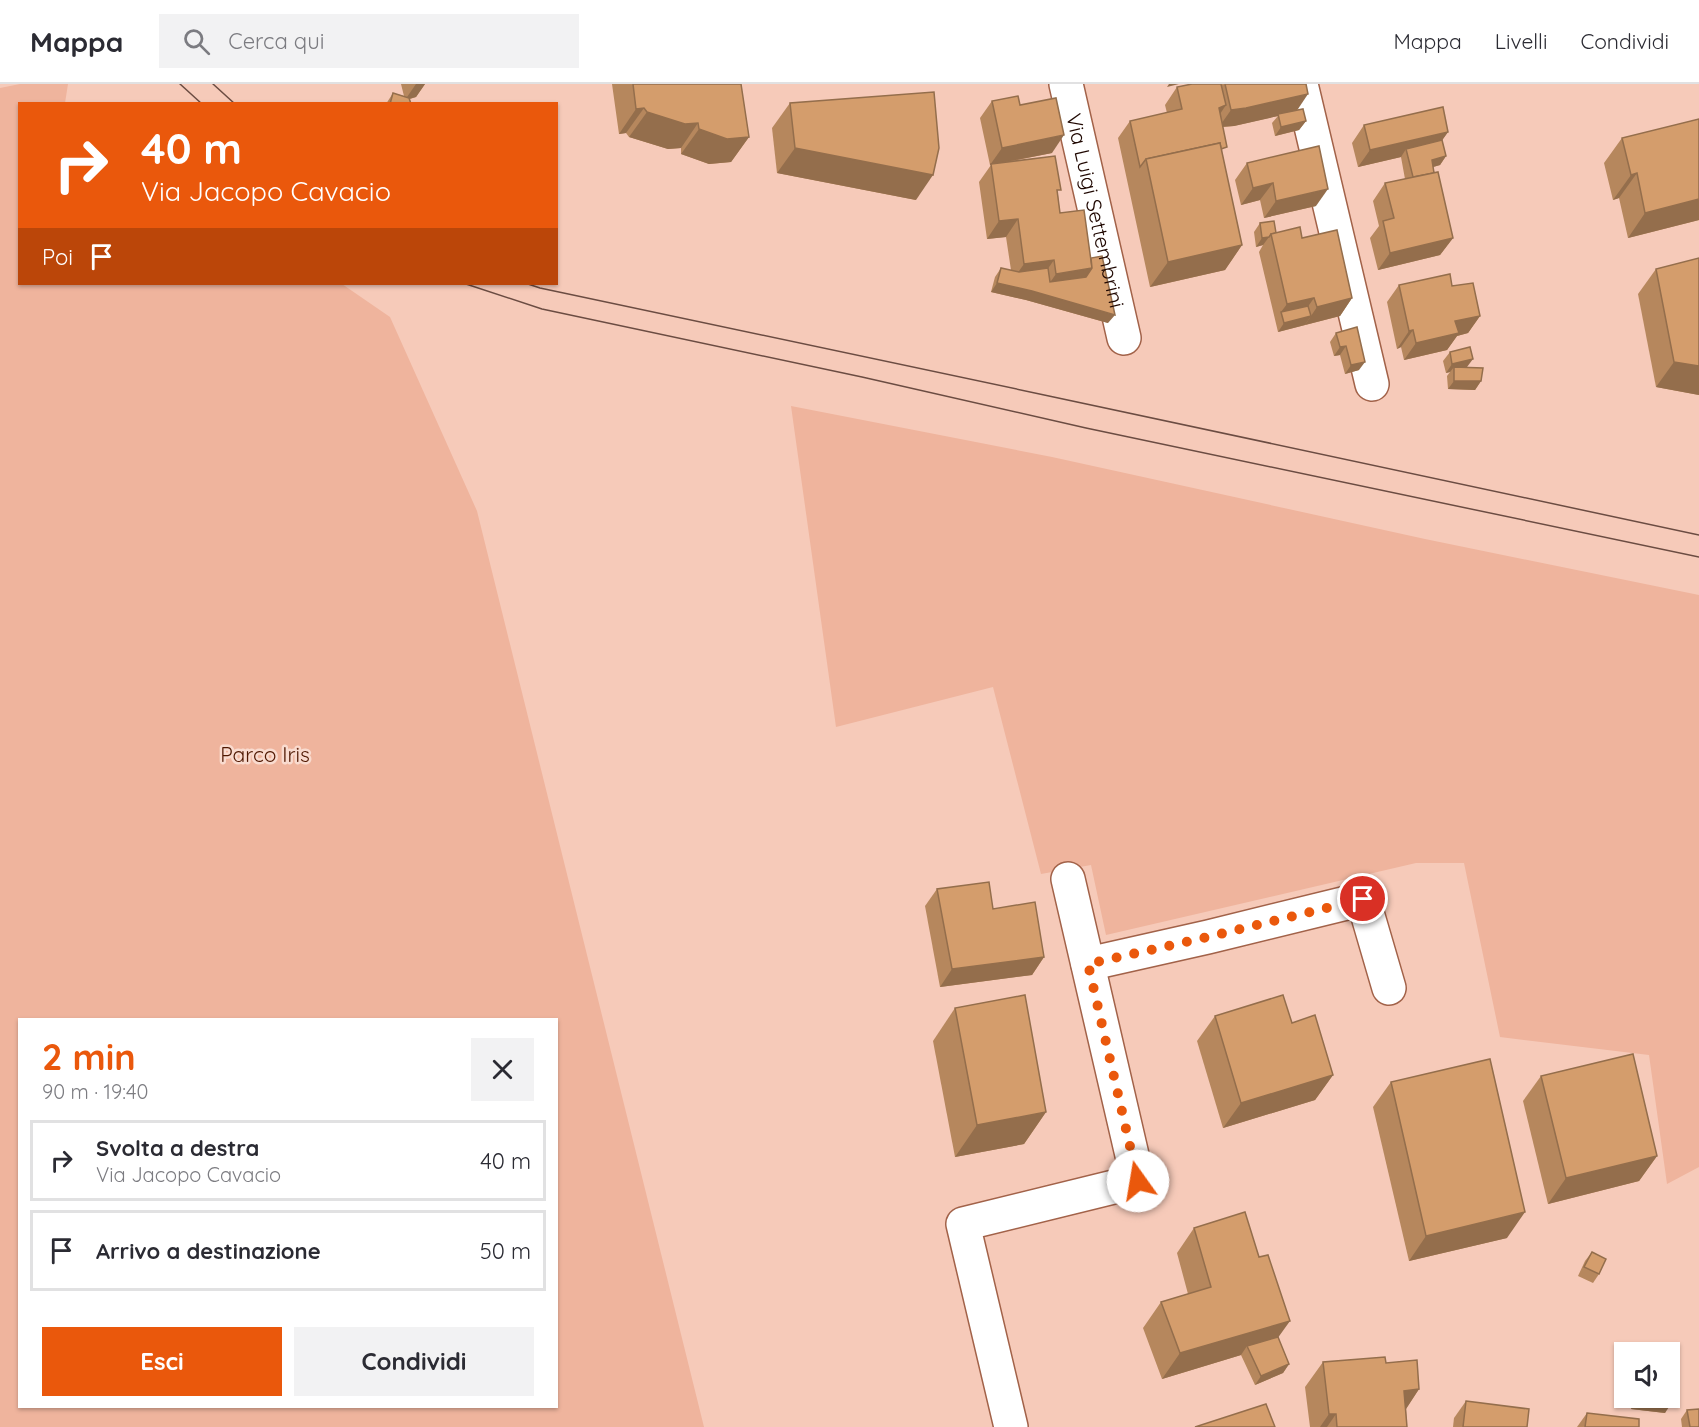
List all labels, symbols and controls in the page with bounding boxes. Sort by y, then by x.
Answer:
search box [159,14,579,68]
text: Mappa [30,24,123,59]
icon: search [180,25,213,58]
text: Cerca qui [228,27,324,55]
text: Mappa [1393,28,1462,54]
text: Livelli [1495,28,1547,54]
text: Condividi [1580,28,1669,54]
street label: Via Luigi Settembrini [1061,111,1131,310]
text: 40 m [141,122,242,175]
icon: right [42,126,120,204]
text: Via Jacopo Cavacio [141,174,391,208]
icon: arrive [85,240,118,273]
text: Poi [42,243,73,271]
park label: Parco Iris [220,741,310,767]
pin [1337,873,1388,924]
icon: arrive [1346,882,1379,915]
text: 2 min [42,1034,136,1079]
button: close [471,1038,534,1101]
text: 90 m · 19:40 [42,1079,148,1104]
text: Svolta a destra [96,1134,259,1162]
icon: right [45,1144,78,1177]
text: 40 m [480,1147,531,1175]
position arrow [1106,1149,1170,1213]
text: Via Jacopo Cavacio [96,1162,281,1187]
icon: arrive [45,1234,78,1267]
text: Arrivo a destinazione [96,1237,321,1265]
text: 50 m [480,1237,531,1265]
button: Esci [42,1327,282,1396]
button: Condividi [294,1327,534,1396]
map controls [1614,1342,1680,1408]
button: sound [1614,1342,1680,1408]

